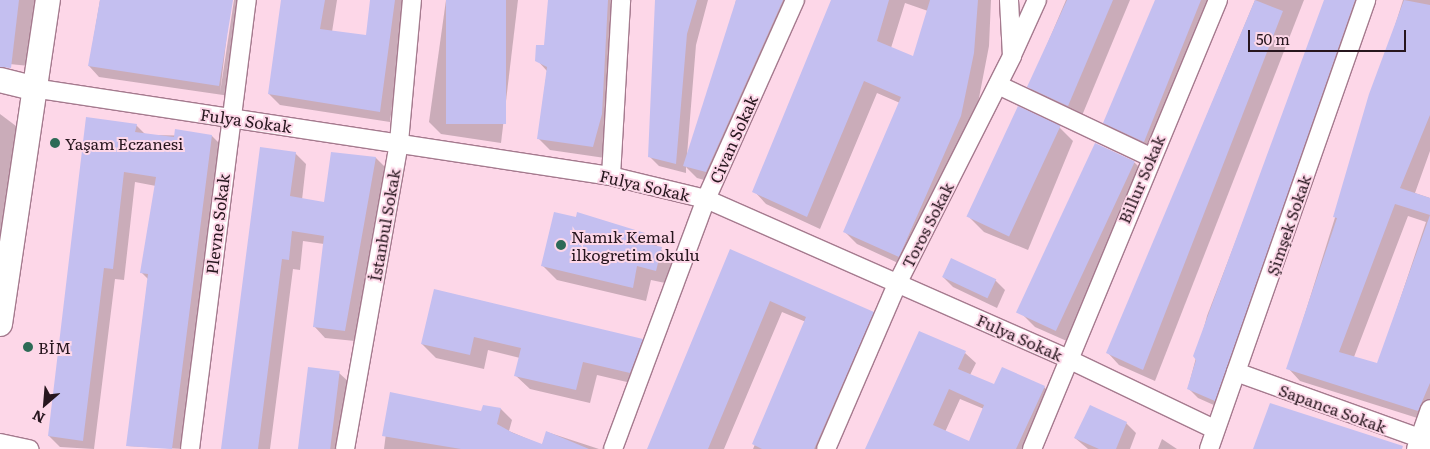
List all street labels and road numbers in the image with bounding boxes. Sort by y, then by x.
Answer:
street label: Civan Sokak [705,92,761,186]
street label: Fulya Sokak [199,104,293,136]
street label: Billur Sokak [1114,132,1168,226]
street label: Fulya Sokak [598,165,692,205]
street label: İstanbul Sokak [365,167,403,283]
street label: Şimşek Sokak [1262,172,1314,278]
street label: Plevne Sokak [201,173,233,275]
street label: Toros Sokak [897,179,957,271]
street label: Fulya Sokak [974,309,1066,365]
street label: Sapanca Sokak [1276,380,1390,436]

